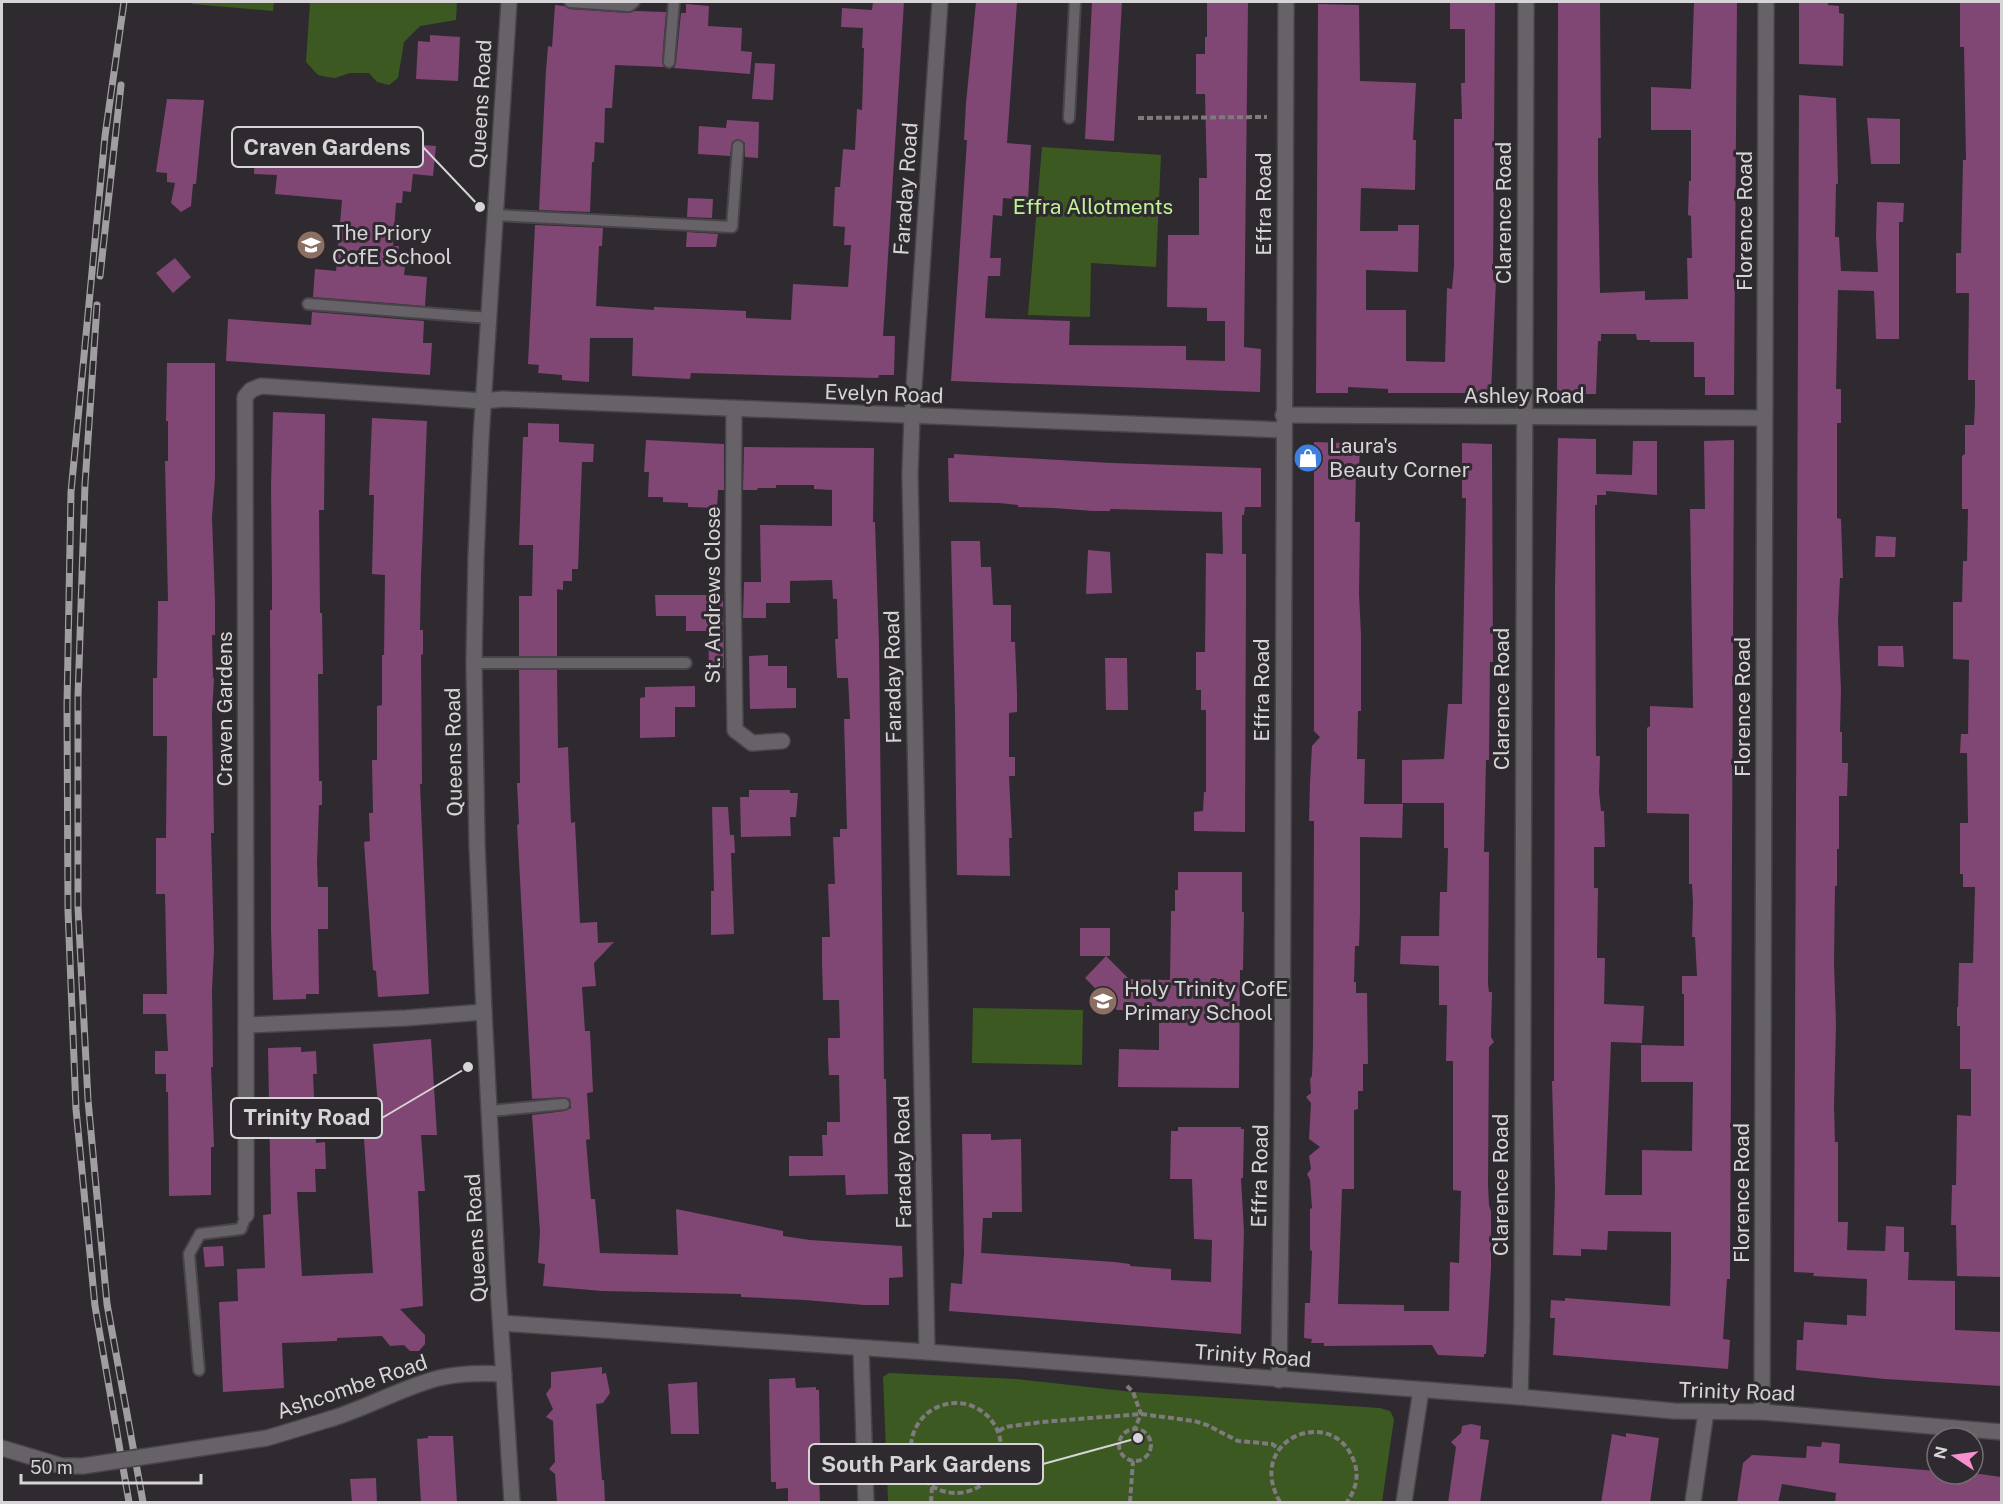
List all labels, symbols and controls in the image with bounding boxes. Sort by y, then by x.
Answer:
street label: Queens Road [465,39,496,169]
street label: Faraday Road [888,122,923,256]
callout: Craven Gardens [232,127,423,167]
text: Craven Gardens [243,134,411,160]
street label: Clarence Road [1491,142,1516,284]
street label: Florence Road [1732,151,1757,291]
street label: Effra Road [1251,152,1276,256]
park label: Effra Allotments [1013,194,1173,219]
place label: The Priory CofE School [332,220,452,269]
school or university icon: The Priory CofE School [295,229,327,261]
street label: Evelyn Road [824,379,944,408]
street label: Ashley Road [1464,383,1584,408]
place label: Laura's Beauty Corner [1329,433,1470,482]
shop icon: Laura's Beauty Corner [1292,442,1324,474]
street label: St. Andrews Close [700,506,725,684]
street label: Faraday Road [879,610,906,744]
street label: Clarence Road [1489,628,1514,770]
street label: Craven Gardens [212,631,237,787]
street label: Florence Road [1730,637,1755,777]
street label: Effra Road [1249,638,1274,742]
street label: Queens Road [440,687,467,817]
place label: Holy Trinity CofE Primary School [1124,976,1288,1025]
school or university icon: Holy Trinity CofE Primary School [1087,985,1119,1017]
street label: Faraday Road [889,1095,916,1229]
callout: Trinity Road [231,1098,382,1138]
text: Trinity Road [244,1104,370,1130]
street label: Clarence Road [1488,1114,1513,1256]
street label: Florence Road [1729,1123,1754,1263]
street label: Effra Road [1246,1124,1273,1228]
street label: Queens Road [460,1173,491,1303]
street label: Trinity Road [1194,1339,1312,1372]
street label: Ashcombe Road [273,1349,431,1424]
street label: Trinity Road [1678,1377,1796,1406]
north arrow [1925,1426,1985,1486]
callout: South Park Gardens [809,1444,1043,1484]
text: N [1930,1445,1952,1461]
scale bar [21,1447,201,1485]
text: South Park Gardens [821,1451,1031,1477]
text: 50 m [30,1457,73,1478]

